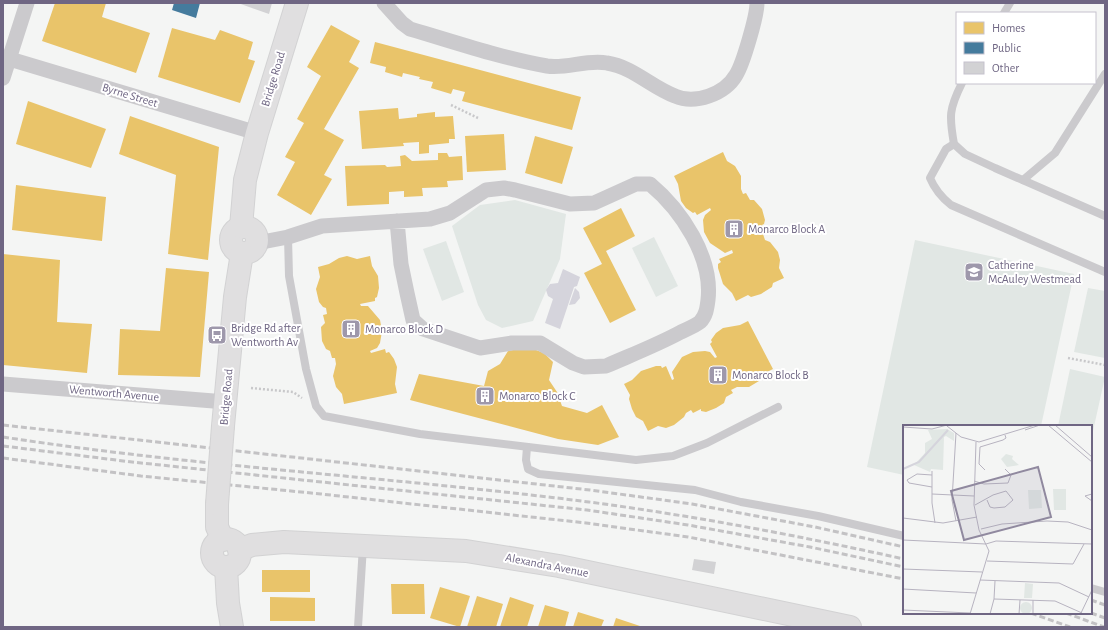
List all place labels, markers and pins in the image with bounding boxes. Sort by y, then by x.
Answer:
building icon: Monarco Block A [723,218,745,240]
place label: Monarco Block A [748,223,825,235]
place label: Catherine McAuley Westmead [988,259,1081,286]
school or university icon: Catherine McAuley Westmead [963,261,985,283]
building icon: Monarco Block D [340,318,362,340]
place label: Bridge Rd after Wentworth Av [231,322,300,348]
place label: Monarco Block D [365,323,443,335]
bus stop icon: Bridge Rd after Wentworth Av [206,324,228,346]
building icon: Monarco Block B [707,364,729,386]
place label: Monarco Block B [732,369,809,381]
building icon: Monarco Block C [474,385,496,407]
place label: Monarco Block C [499,390,576,402]

